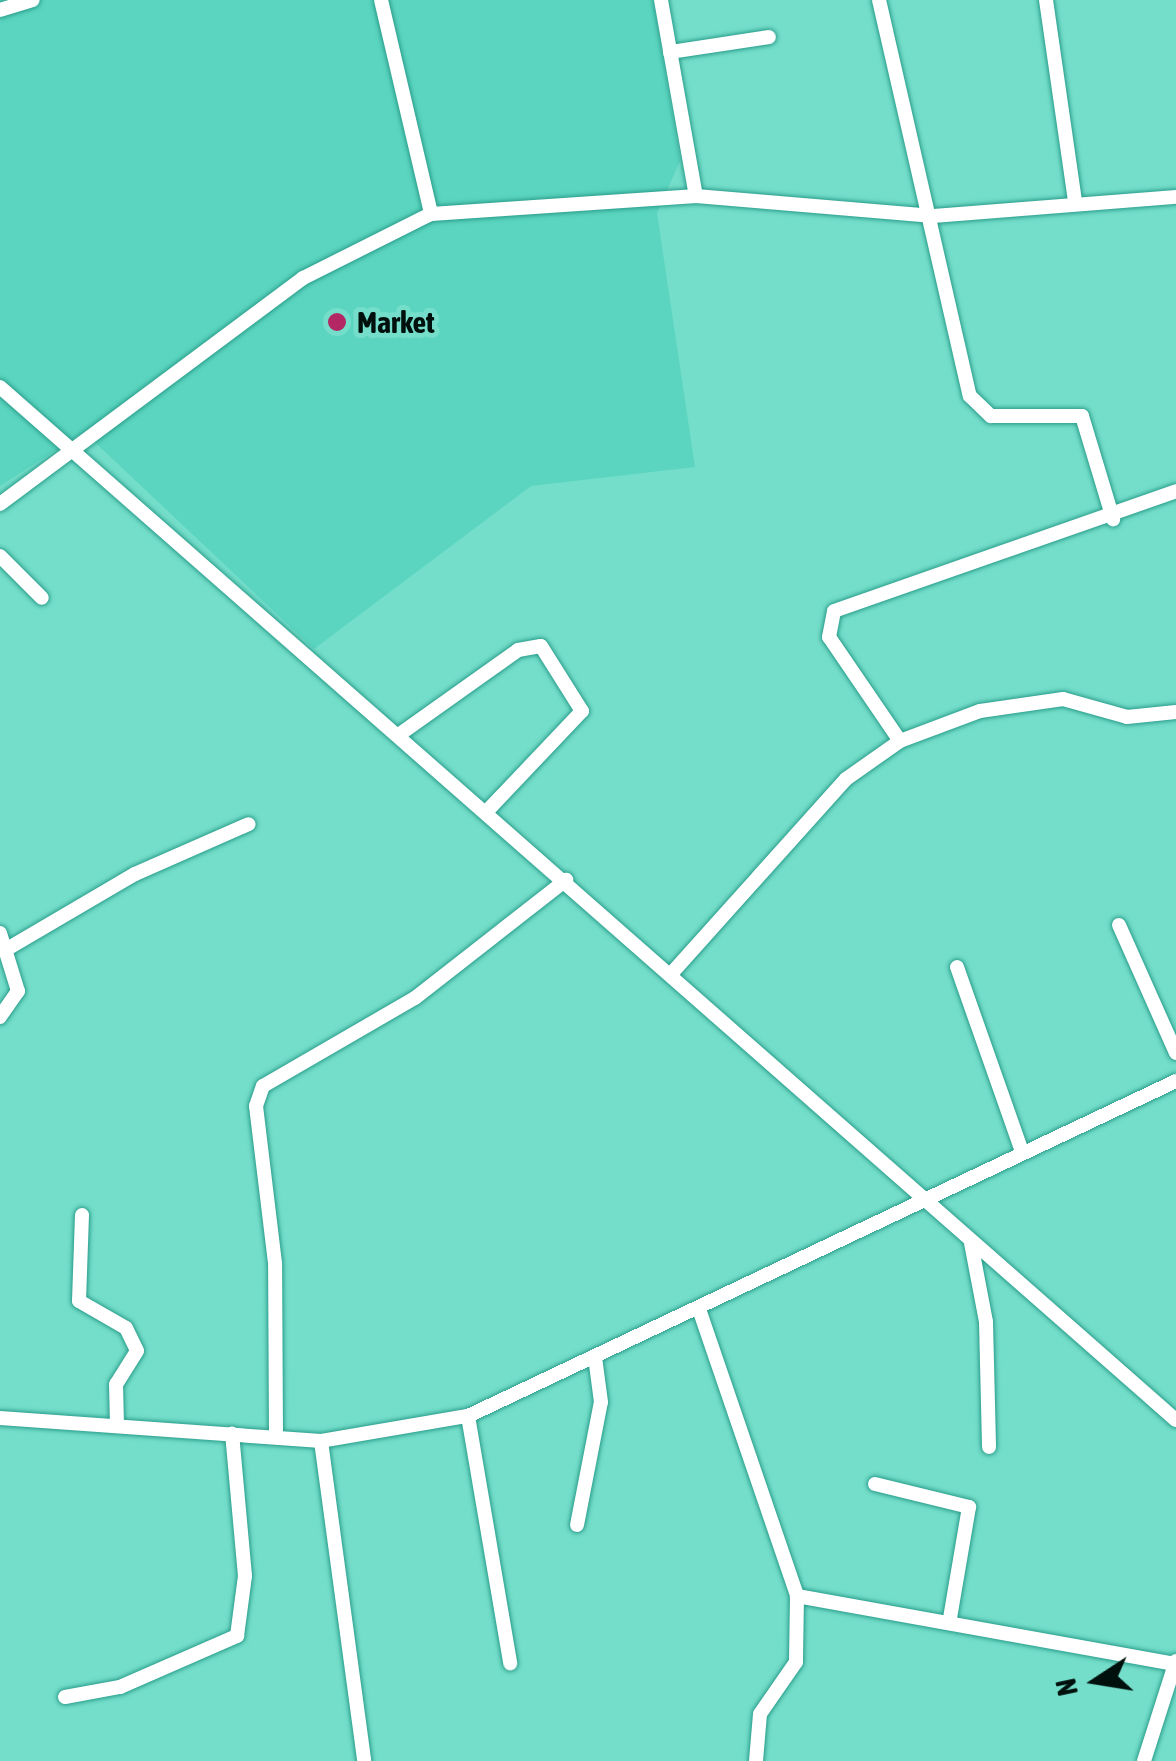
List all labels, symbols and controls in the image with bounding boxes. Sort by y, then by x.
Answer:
place label: Market [357,304,435,340]
marker: Market [326,311,348,333]
north arrow [1046,1631,1146,1731]
text: N [1049,1676,1084,1699]

